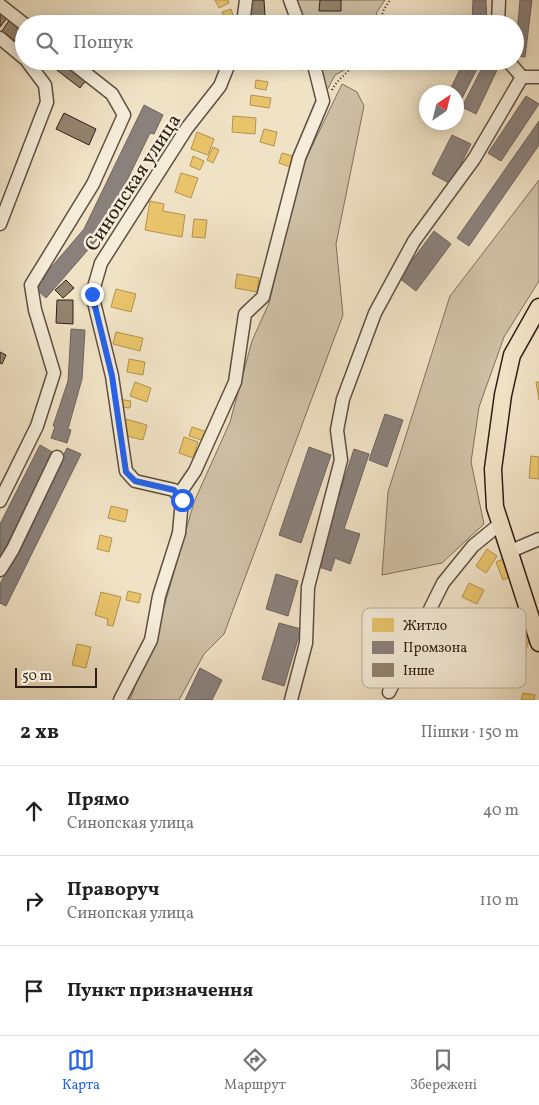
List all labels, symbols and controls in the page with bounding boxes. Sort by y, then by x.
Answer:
search box [15,15,524,70]
icon: search [33,29,61,57]
text: Пошук [73,30,133,56]
north arrow [419,85,464,130]
street label: Синопская улица [79,109,189,257]
route end [81,283,104,306]
route start [171,489,194,512]
legend [362,608,526,688]
text: Житло [403,617,447,636]
text: Промзона [403,639,467,658]
text: Інше [403,662,435,681]
scale bar [15,665,98,688]
text: 50 m [22,667,52,686]
text: 2 хв [20,718,59,747]
text: Пішки · 150 m [421,722,519,744]
text: Прямо [67,787,129,813]
icon: ahead [20,797,48,825]
text: 40 m [483,800,519,822]
text: Синопская улица [67,813,194,835]
text: Праворуч [67,877,159,903]
icon: right [20,887,48,915]
text: 110 m [480,890,519,912]
text: Синопская улица [67,903,194,925]
icon: arrive [20,977,48,1005]
text: Пункт призначення [67,978,253,1004]
tab: Карта [62,1046,100,1095]
tab: Маршрут [224,1046,286,1095]
tab: Збережені [410,1046,477,1095]

